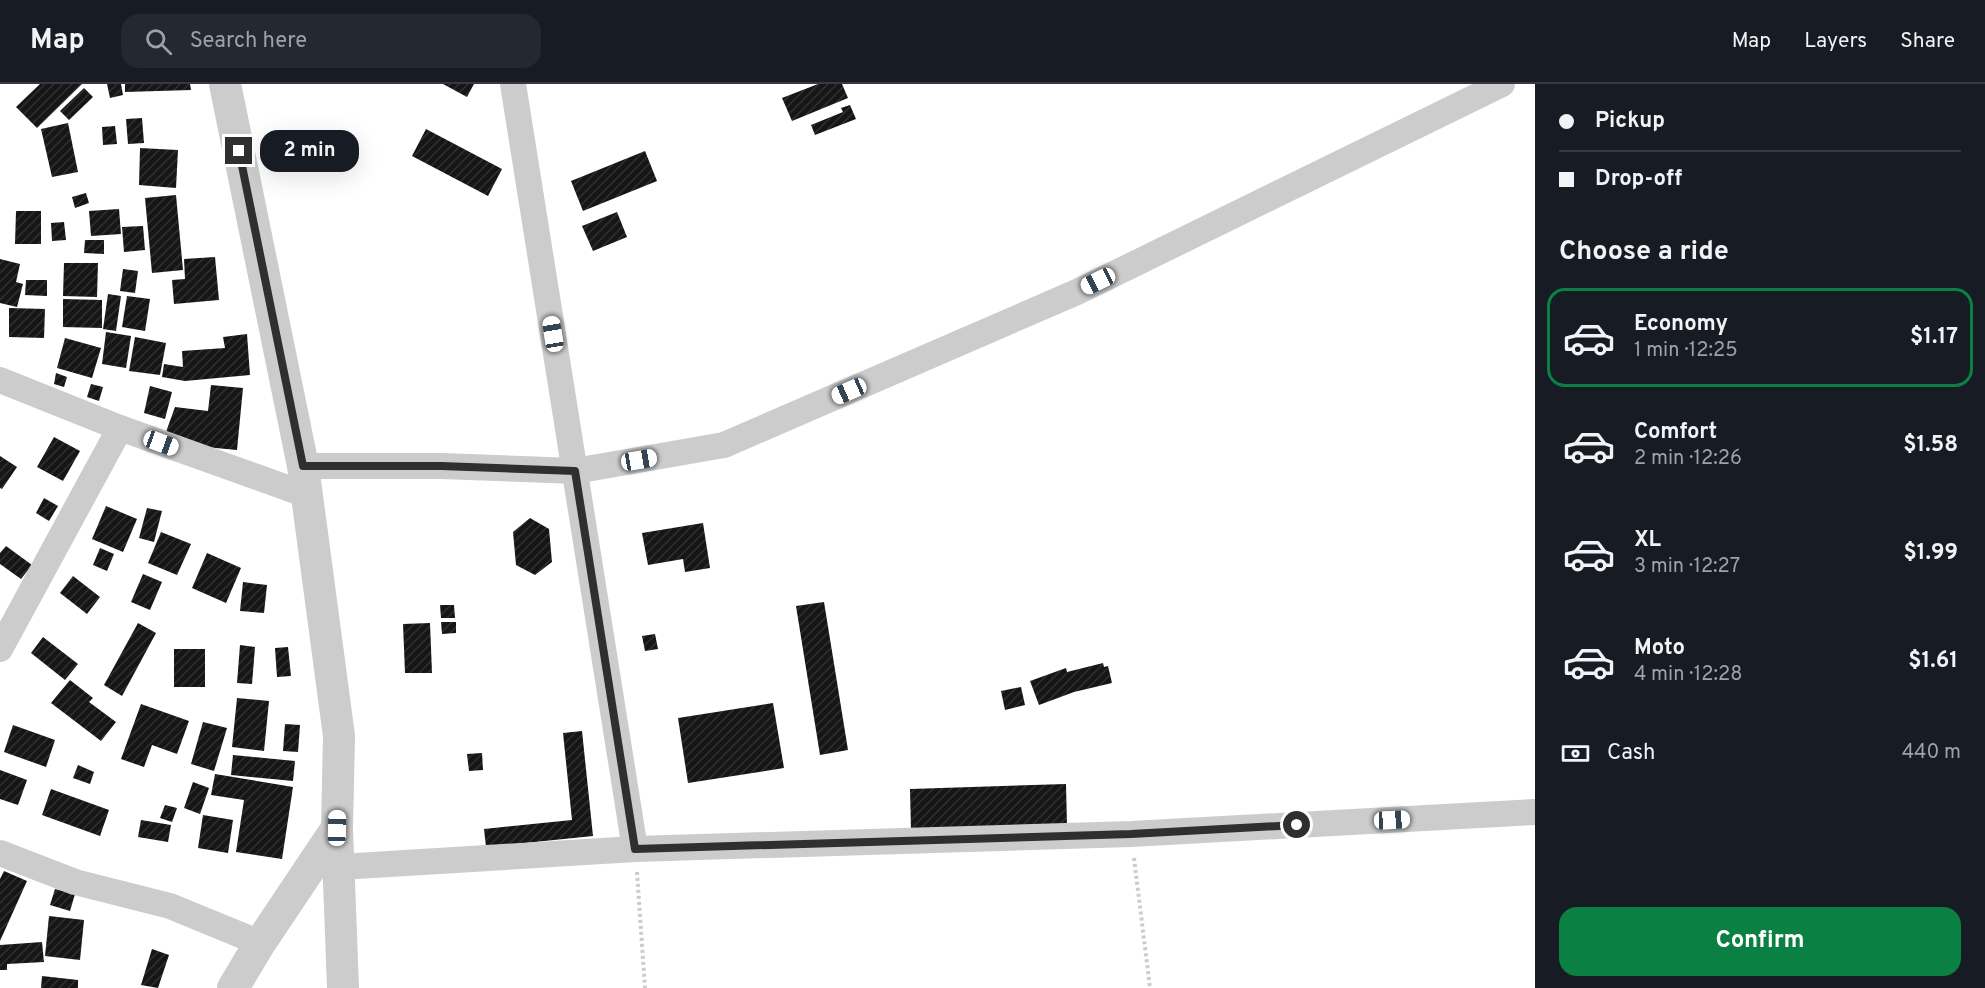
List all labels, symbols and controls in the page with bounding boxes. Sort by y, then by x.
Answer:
search box [121,14,541,68]
text: Map [30,23,85,59]
icon: search [142,25,175,58]
text: Search here [190,28,307,55]
text: Map [1732,28,1771,55]
text: Layers [1804,28,1867,55]
text: Share [1900,28,1955,55]
text: Pickup [1595,108,1665,135]
callout: 2 min [260,130,359,172]
route end [225,137,252,164]
text: 2 min [283,138,336,164]
text: Drop-off [1595,166,1682,193]
text: Choose a ride [1559,235,1729,269]
car [1078,265,1118,297]
icon: car [1562,311,1616,365]
text: Economy [1634,311,1728,338]
car [541,315,565,353]
text: $1.17 [1910,324,1958,351]
text: 1 min · 12:25 [1634,338,1738,364]
car [829,375,869,407]
icon: car [1562,419,1616,473]
text: Comfort [1634,419,1717,446]
car [141,428,181,458]
text: $1.58 [1903,432,1958,459]
text: 2 min · 12:26 [1634,446,1742,472]
car [620,448,658,472]
icon: car [1562,527,1616,581]
text: XL [1634,527,1661,554]
text: $1.99 [1903,540,1958,567]
text: 3 min · 12:27 [1634,554,1740,580]
icon: car [1562,635,1616,689]
text: Moto [1634,635,1685,662]
text: $1.61 [1908,648,1958,675]
text: 4 min · 12:28 [1634,662,1742,688]
icon: cash [1559,737,1592,770]
text: Cash [1607,740,1656,767]
text: 440 m [1902,740,1961,766]
car [328,810,346,846]
car [1374,810,1410,830]
route start [1283,811,1310,838]
button: Confirm [1559,907,1961,976]

